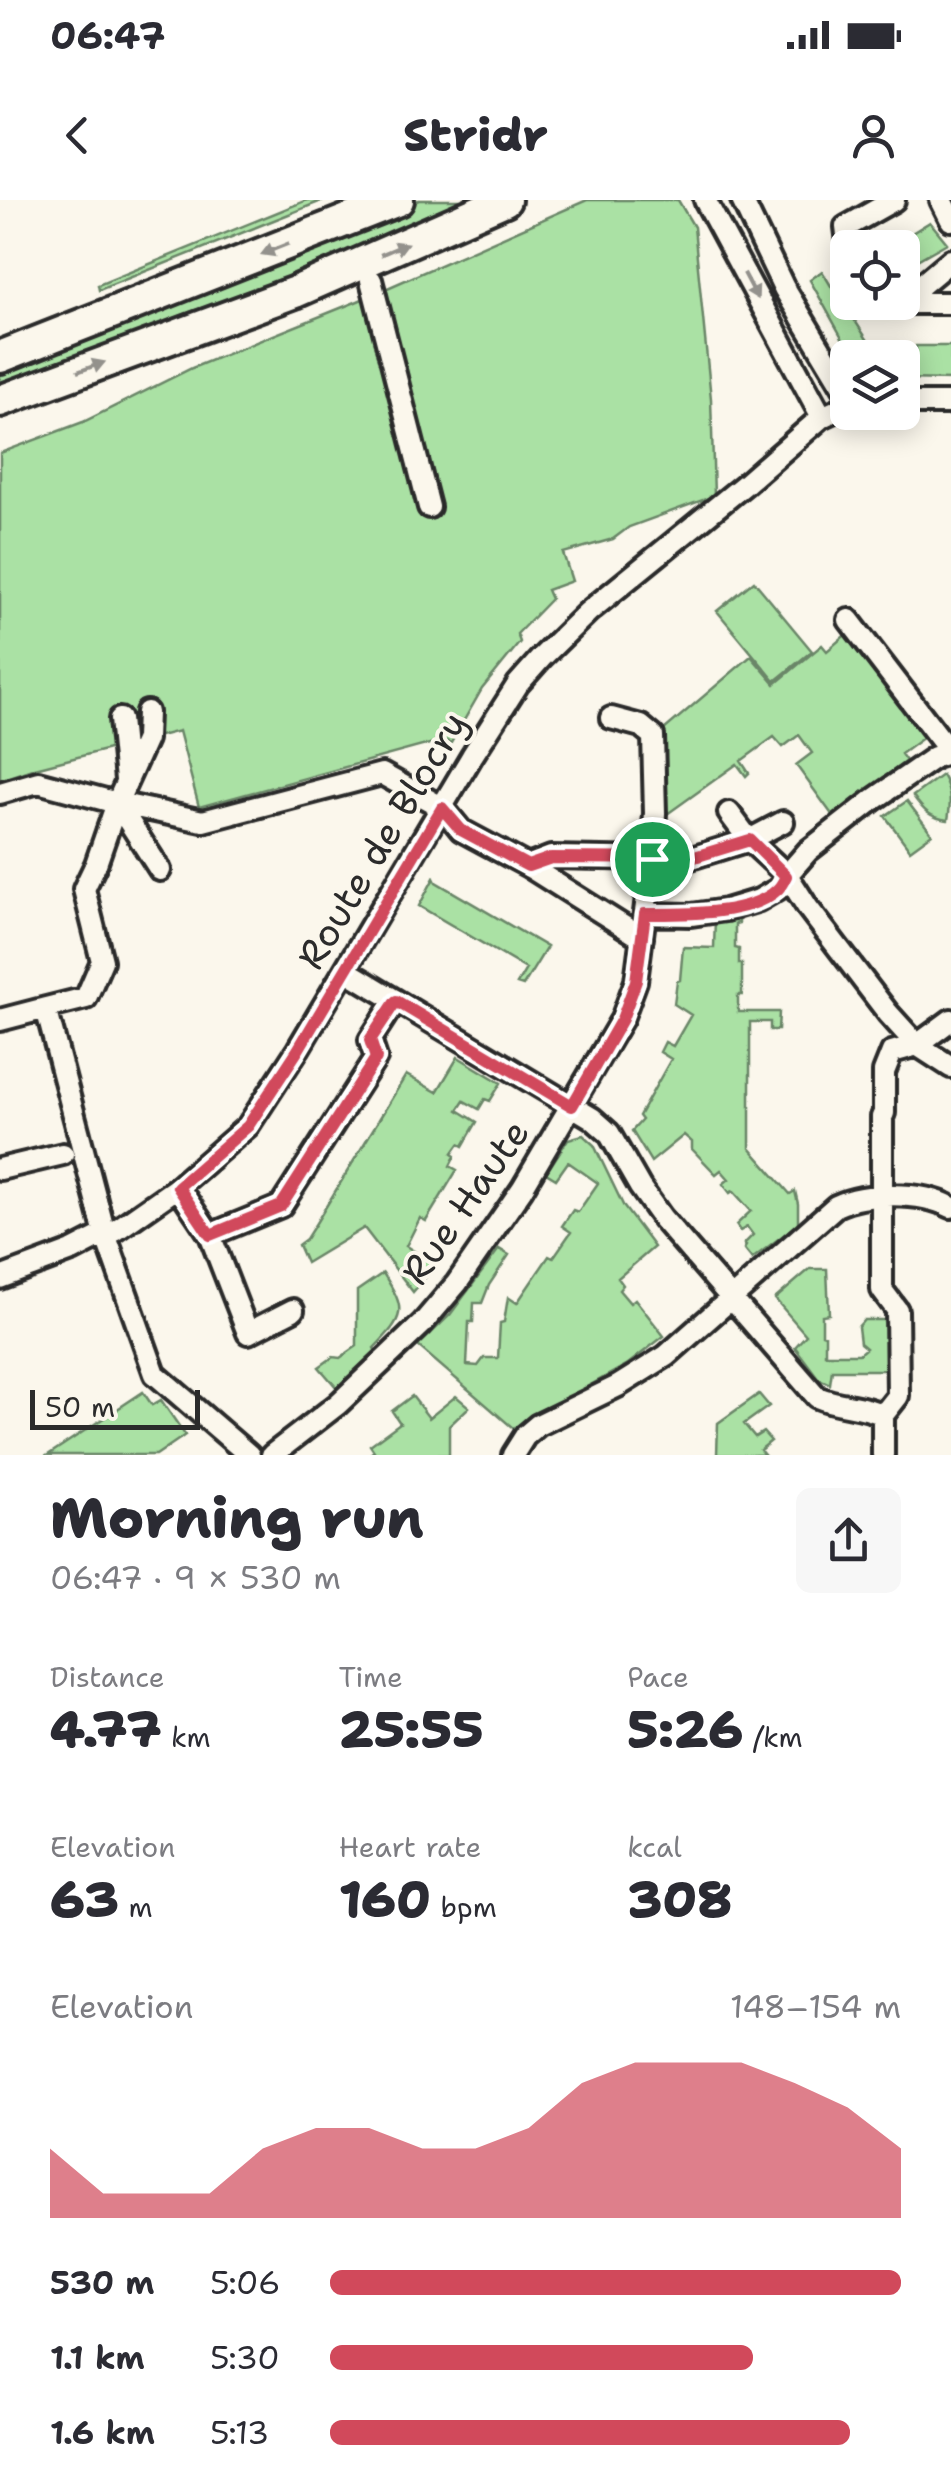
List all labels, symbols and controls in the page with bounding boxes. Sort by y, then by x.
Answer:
text: 06:47 [50,10,165,61]
text: Stridr [403,105,548,165]
icon: back [50,108,105,163]
icon: person [846,108,901,163]
map controls [830,230,920,430]
button: locate [830,230,920,320]
one-way arrow [379,241,409,257]
one-way arrow [259,242,289,258]
one-way arrow [742,272,759,300]
button: layers [830,340,920,430]
one-way arrow [77,359,107,374]
street label: Route de Blocry [285,702,479,978]
pin [610,817,695,902]
icon: arrive [625,832,680,887]
street label: Rue Haute [389,1109,541,1295]
scale bar [30,1385,200,1430]
text: 50 m [45,1388,115,1426]
text: Morning run [50,1481,424,1555]
button: share [796,1488,901,1593]
text: 06:47 · 9 × 530 m [50,1556,341,1599]
text: Distance [50,1658,165,1696]
text: Time [339,1658,403,1696]
text: Pace [627,1658,689,1696]
text: 4.77 [50,1696,161,1763]
text: 25:55 [339,1696,484,1763]
text: 5:26 [627,1696,743,1763]
text: km [161,1718,211,1756]
text: /km [743,1718,803,1756]
text: Elevation [50,1828,175,1866]
text: Heart rate [339,1828,481,1866]
text: kcal [627,1828,682,1866]
text: 63 [50,1866,119,1933]
text: 160 [339,1866,431,1933]
text: 308 [627,1866,732,1933]
text: m [119,1888,153,1926]
text: bpm [431,1888,497,1926]
text: Elevation [50,1985,193,2028]
text: 148–154 m [730,1985,901,2028]
text: 530 m [50,2261,154,2304]
text: 5:06 [210,2261,280,2304]
text: 1.1 km [50,2336,145,2379]
text: 5:30 [210,2336,280,2379]
text: 1.6 km [50,2411,155,2454]
text: 5:13 [210,2411,269,2454]

